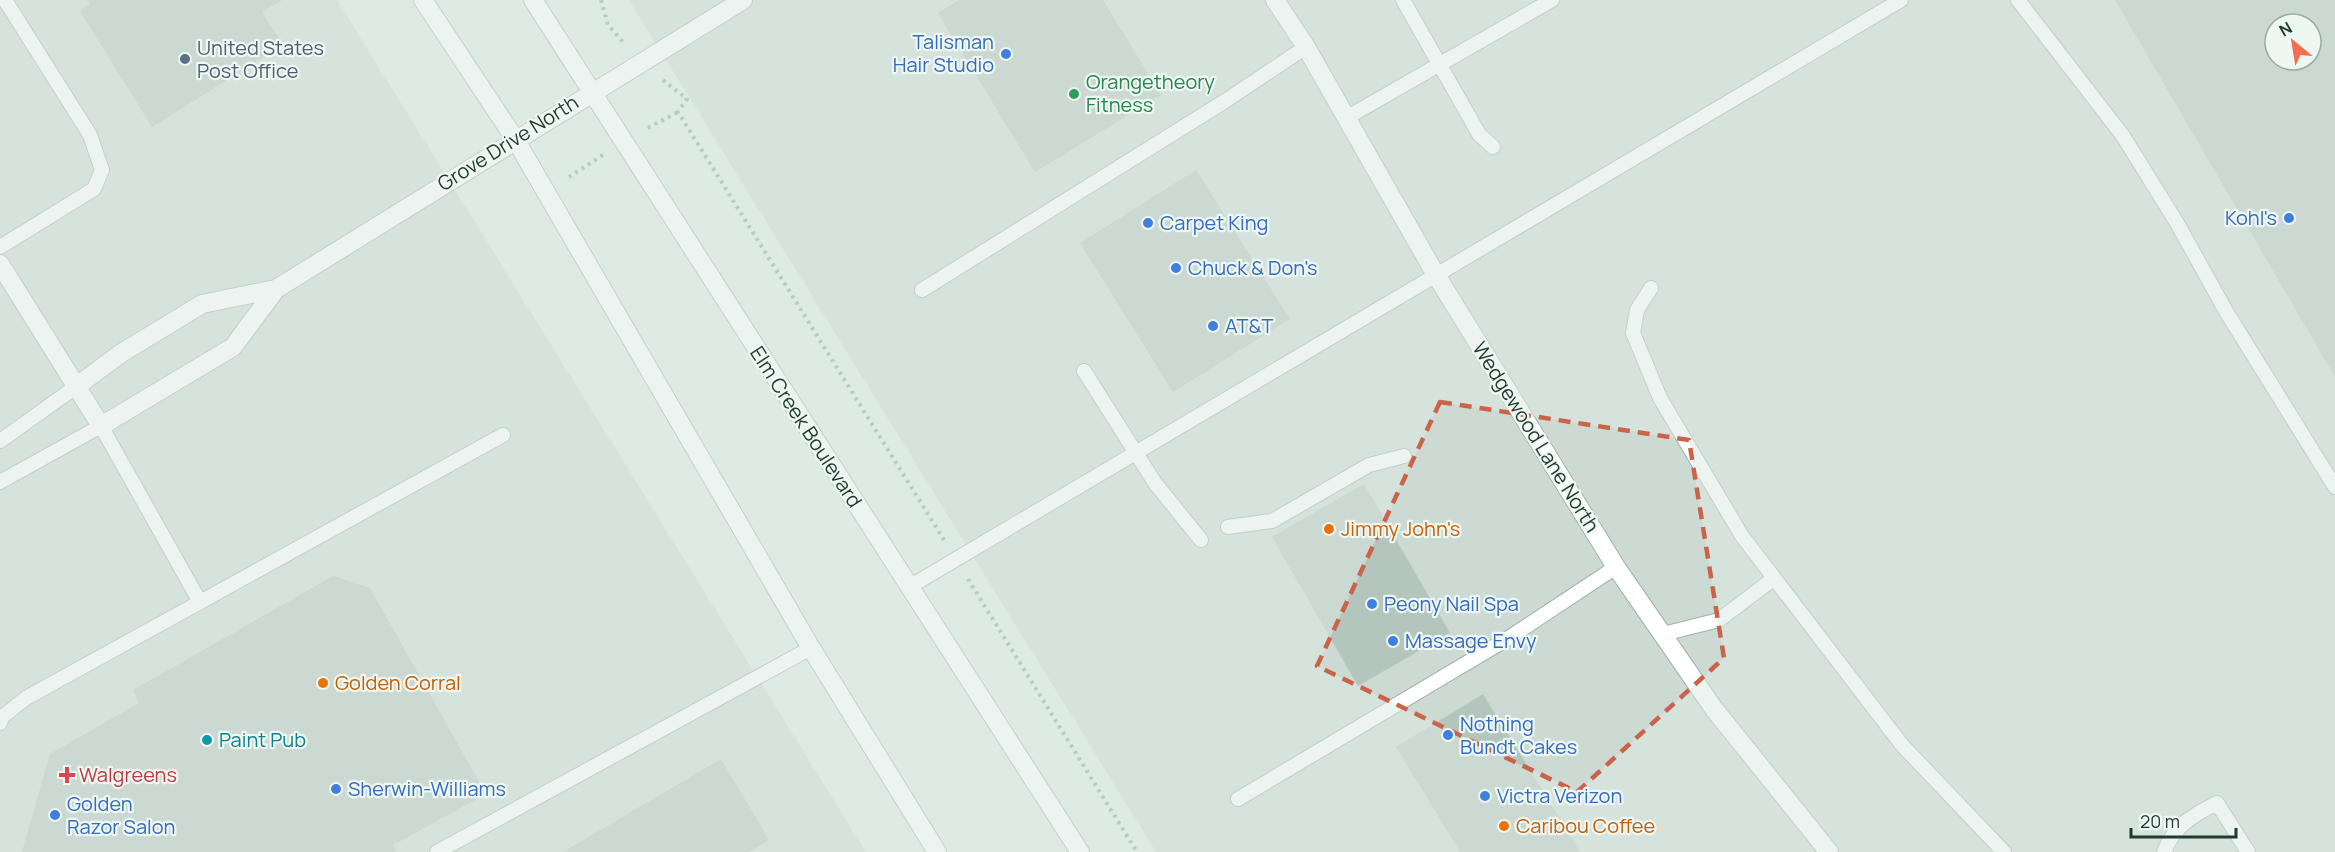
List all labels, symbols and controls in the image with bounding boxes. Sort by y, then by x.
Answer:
north arrow [2263,12,2323,72]
text: N [2275,17,2296,41]
place label: Talisman Hair Studio [893,28,994,78]
place label: United States Post Office [197,34,324,84]
marker: Talisman Hair Studio [999,47,1013,61]
marker: United States Post Office [178,52,192,66]
place label: Orangetheory Fitness [1086,68,1215,118]
marker: Orangetheory Fitness [1067,87,1081,101]
street label: Grove Drive North [432,88,583,197]
place label: Kohl's [2225,204,2277,231]
place label: Carpet King [1160,209,1268,236]
marker: Kohl's [2282,211,2296,225]
marker: Carpet King [1141,216,1155,230]
place label: Chuck & Don's [1188,254,1318,281]
marker: Chuck & Don's [1169,261,1183,275]
place label: AT&T [1225,312,1273,339]
marker: AT&T [1206,319,1220,333]
street label: Wedgewood Lane North [1467,336,1606,537]
street label: Elm Creek Boulevard [744,341,869,513]
place label: Jimmy John's [1341,515,1460,542]
marker: Jimmy John's [1322,522,1336,536]
place label: Peony Nail Spa [1384,590,1519,617]
marker: Peony Nail Spa [1365,597,1379,611]
place label: Massage Envy [1405,627,1537,654]
marker: Massage Envy [1386,634,1400,648]
place label: Golden Corral [335,669,461,696]
marker: Golden Corral [316,676,330,690]
place label: Nothing Bundt Cakes [1460,710,1577,760]
place label: Paint Pub [219,726,306,753]
marker: Nothing Bundt Cakes [1441,728,1455,742]
marker: Paint Pub [200,733,214,747]
place label: Walgreens [79,761,177,788]
marker: Walgreens [60,768,74,782]
place label: Sherwin-Williams [348,775,506,802]
marker: Sherwin-Williams [329,782,343,796]
place label: Victra Verizon [1497,782,1622,809]
marker: Victra Verizon [1478,789,1492,803]
place label: Golden Razor Salon [67,790,175,840]
scale bar [2131,801,2236,839]
marker: Golden Razor Salon [48,808,62,822]
text: 20 m [2140,809,2180,833]
place label: Caribou Coffee [1516,812,1655,839]
marker: Caribou Coffee [1497,819,1511,833]

